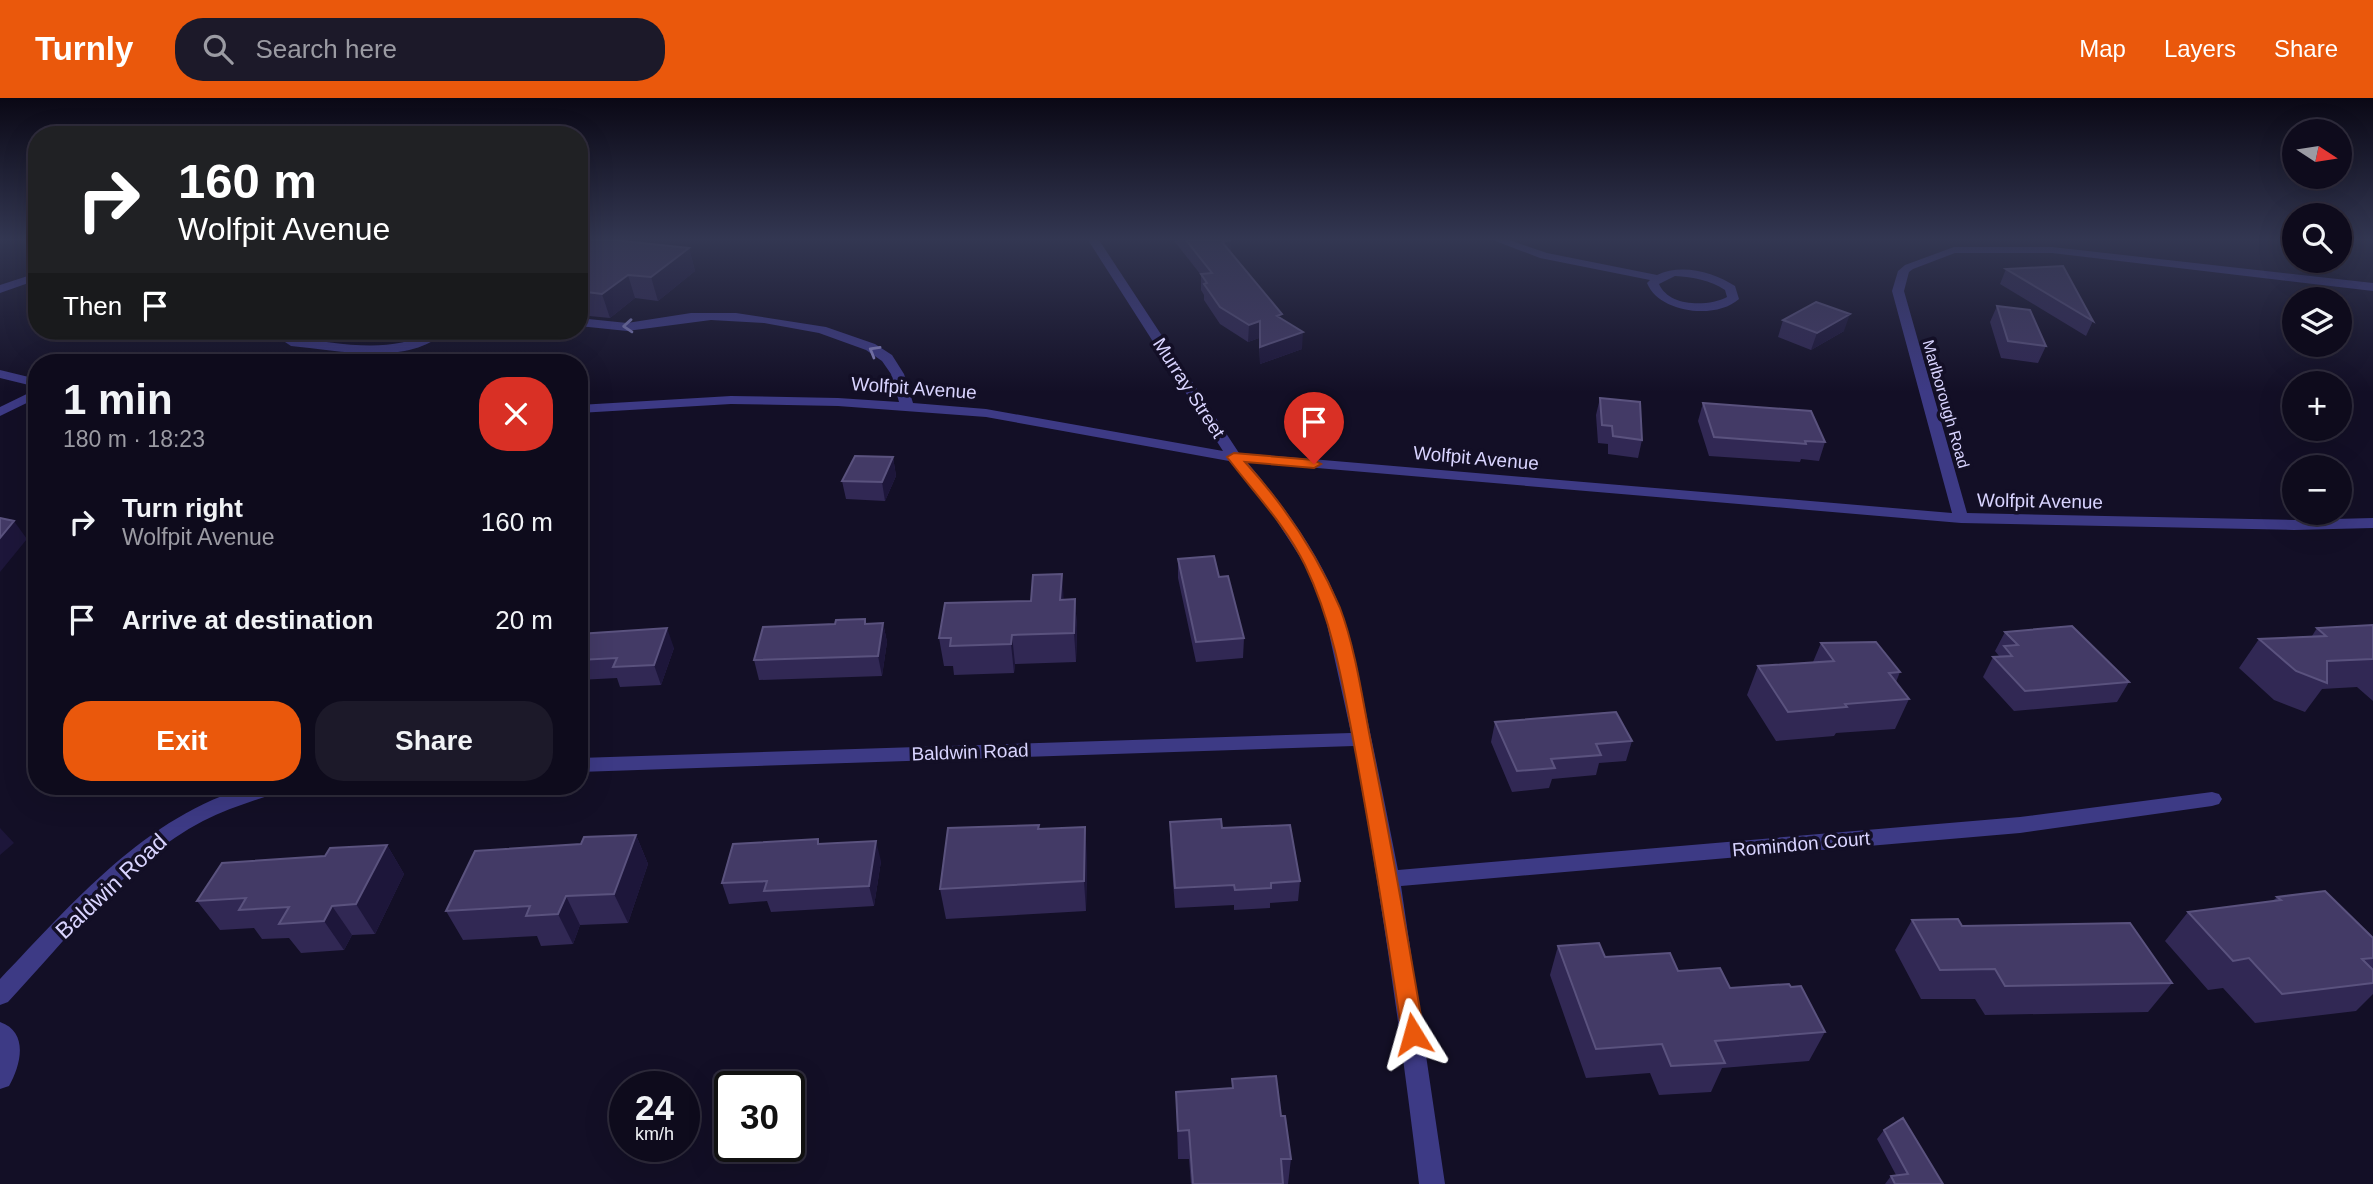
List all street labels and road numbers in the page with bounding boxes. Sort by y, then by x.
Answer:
street label: Murray Street [1149,334,1230,443]
street label: Marlborough Road [1920,338,1972,470]
street label: Wolfpit Avenue [850,373,978,403]
street label: Wolfpit Avenue [1412,442,1540,474]
street label: Wolfpit Avenue [1977,489,2103,513]
street label: Baldwin Road [911,739,1029,765]
street label: Romindon Court [1731,827,1872,860]
street label: Baldwin Road [50,828,172,944]

